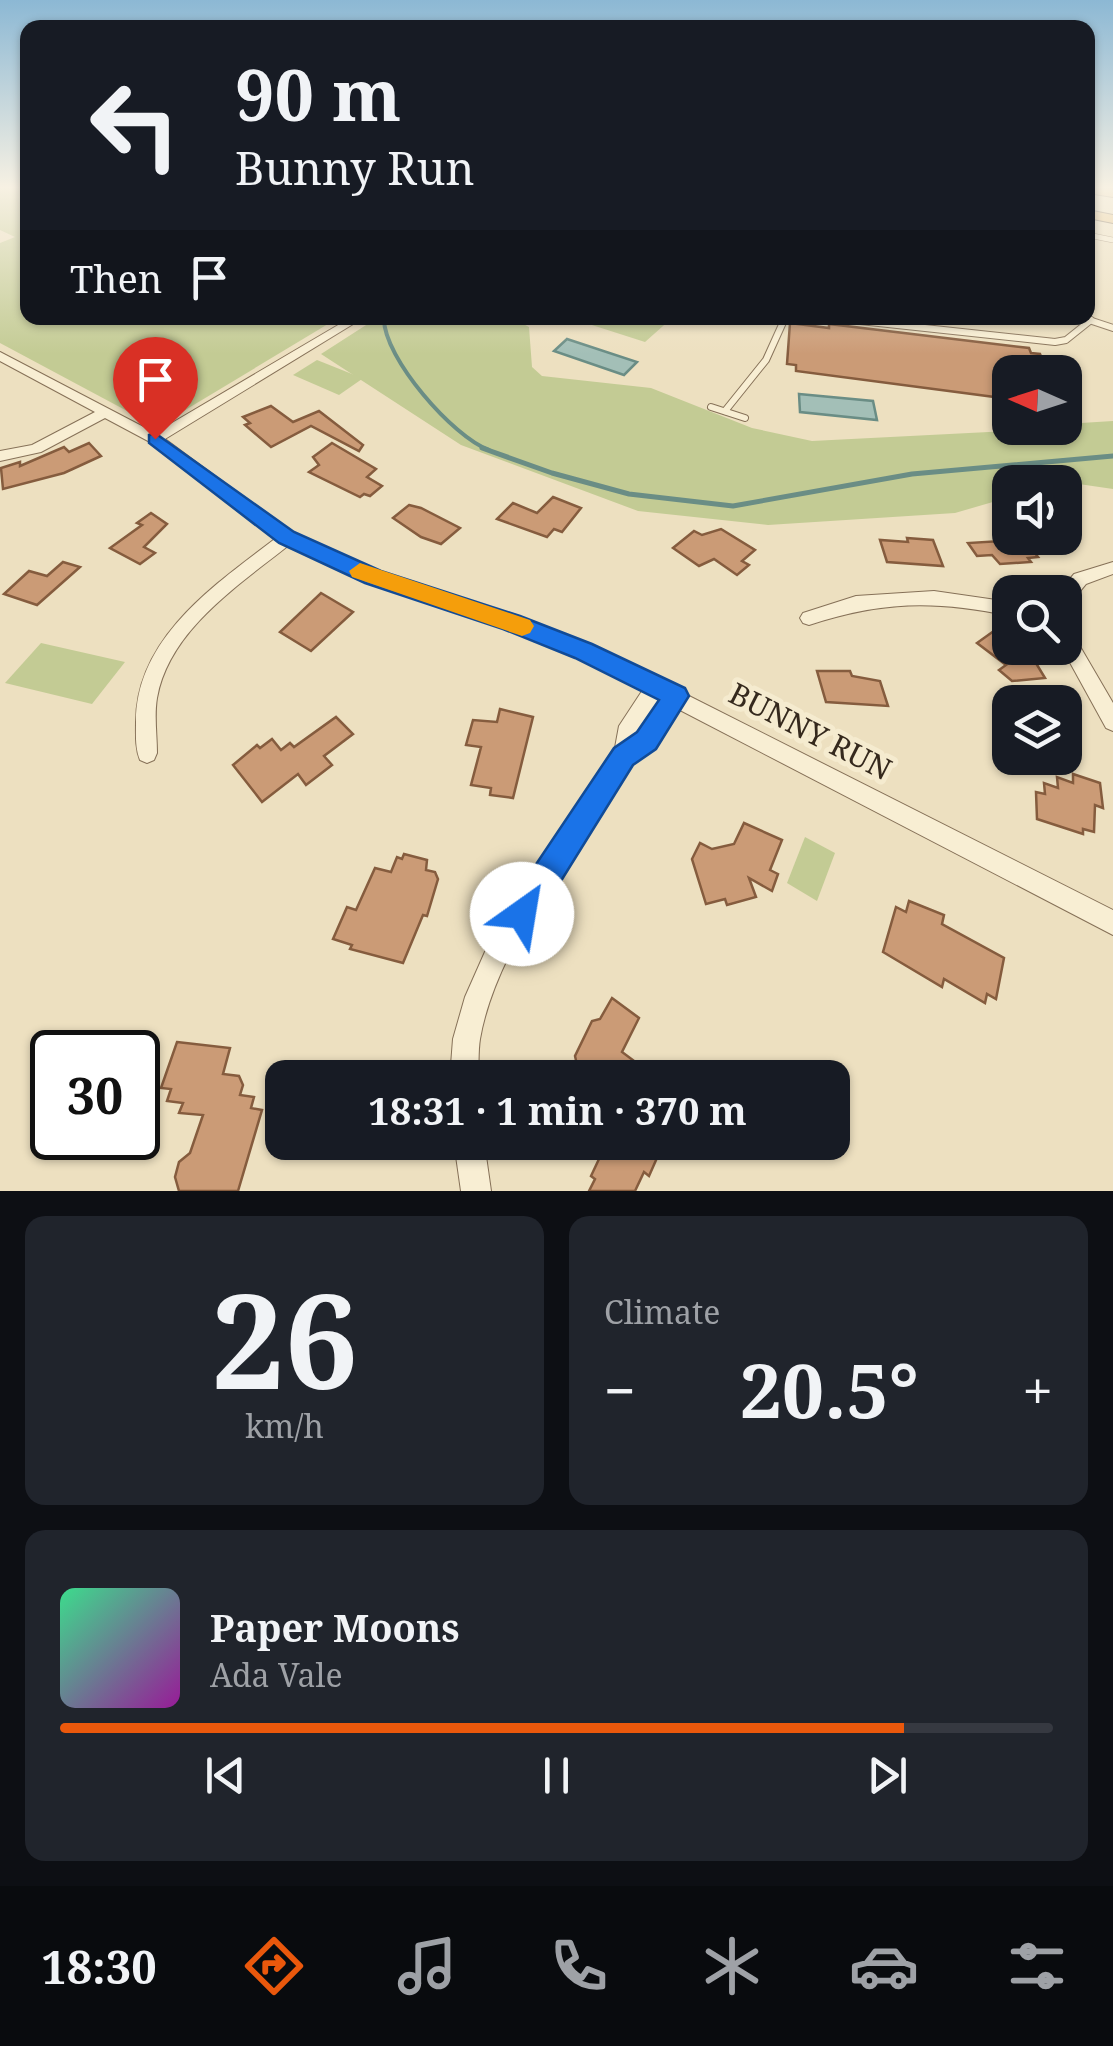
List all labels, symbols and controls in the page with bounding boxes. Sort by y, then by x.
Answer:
text: 90 m [235,46,401,142]
icon: left [70,60,200,190]
text: Bunny Run [235,137,474,198]
icon: arrive [182,250,237,305]
text: Then [70,252,162,304]
pin [113,337,198,440]
icon: arrive [128,352,183,407]
north arrow [992,355,1082,445]
map controls [992,355,1082,775]
button: sound [992,465,1082,555]
button: search [992,575,1082,665]
street label: BUNNY RUN [722,672,899,789]
button: layers [992,685,1082,775]
position arrow [470,862,574,966]
speed limit sign: 30 [30,1030,160,1160]
text: 18:31 · 1 min · 370 m [368,1084,747,1136]
text: 26 [211,1250,358,1427]
text: Climate [604,1290,720,1333]
text: 20.5° [739,1338,919,1440]
text: − [604,1352,636,1427]
text: + [1022,1352,1053,1427]
text: km/h [245,1404,324,1447]
text: Paper Moons [210,1601,460,1653]
text: Ada Vale [210,1653,343,1696]
icon: previous [198,1748,253,1803]
icon: pause [529,1748,584,1803]
icon: next [860,1748,915,1803]
icon: directions [239,1931,309,2001]
icon: music [392,1931,462,2001]
icon: phone [544,1931,614,2001]
icon: climate [697,1931,767,2001]
icon: car [849,1931,919,2001]
icon: filters [1002,1931,1072,2001]
text: 18:30 [41,1936,157,1997]

